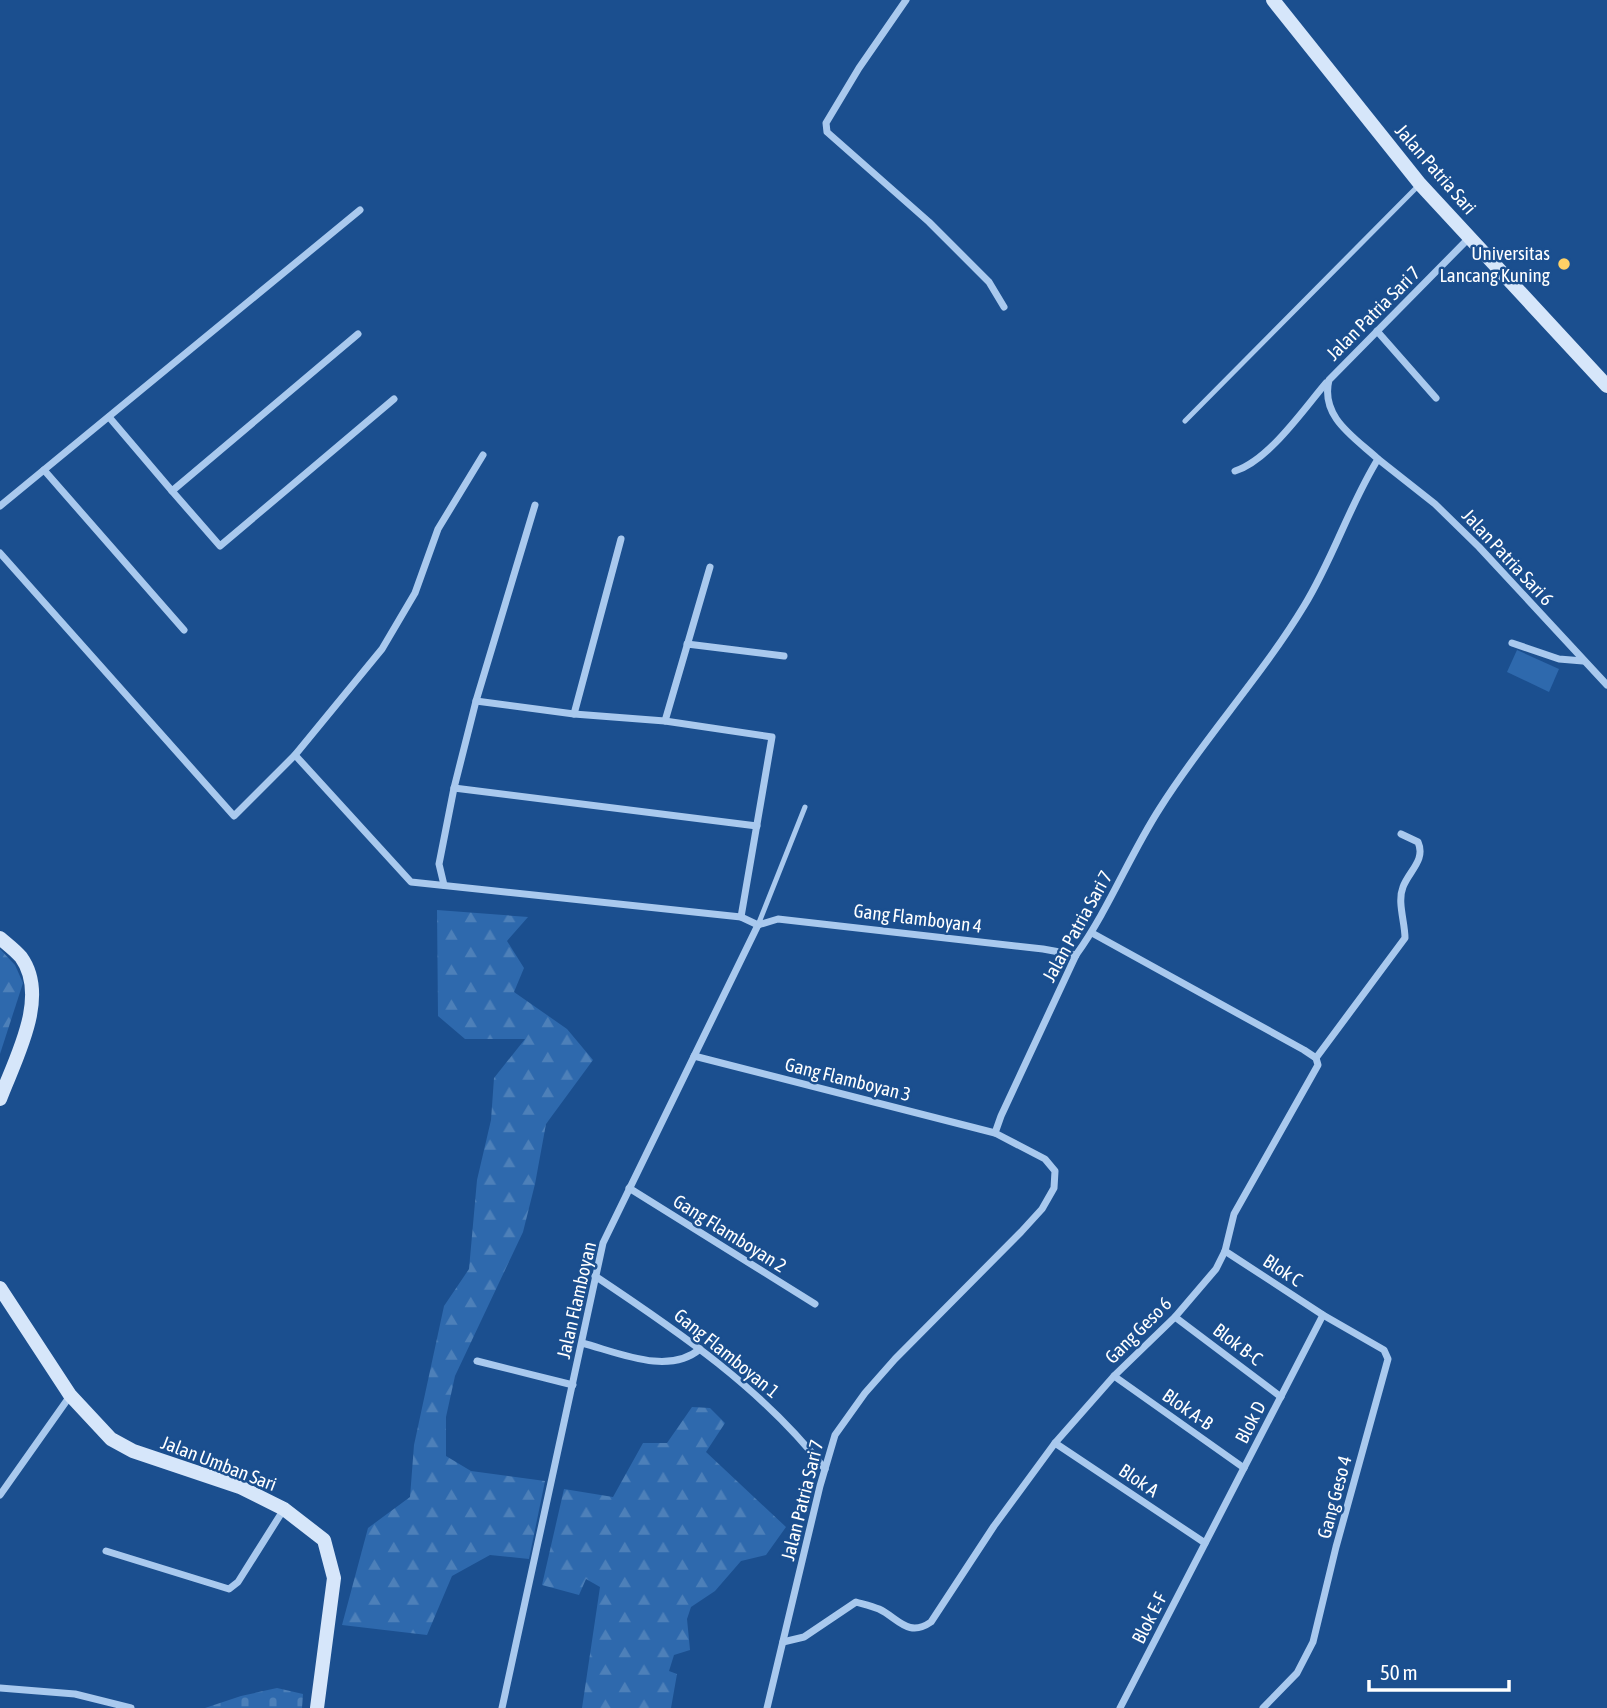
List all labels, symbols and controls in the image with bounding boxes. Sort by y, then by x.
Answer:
street label: Jalan Patria Sari [1391,120,1481,218]
place label: Universitas Lancang Kuning [1439,242,1551,286]
marker: Universitas Lancang Kuning [1556,256,1572,272]
street label: Jalan Patria Sari 7 [1322,262,1424,364]
street label: Jalan Patria Sari 6 [1458,504,1558,610]
street label: Jalan Patria Sari 7 [1037,867,1117,985]
street label: Gang Flamboyan 4 [853,899,983,937]
street label: Gang Flamboyan 3 [783,1053,913,1105]
street label: Gang Flamboyan 2 [669,1189,791,1277]
street label: Jalan Flamboyan [552,1239,600,1361]
street label: Blok C [1259,1249,1307,1291]
street label: Gang Geso 6 [1100,1292,1176,1368]
street label: Gang Flamboyan 1 [670,1304,784,1402]
street label: Blok B-C [1209,1318,1267,1370]
street label: Blok A-B [1158,1384,1218,1434]
street label: Blok D [1230,1397,1270,1447]
street label: Jalan Umban Sari [158,1431,280,1495]
street label: Jalan Patria Sari 7 [776,1437,828,1563]
street label: Gang Geso 4 [1312,1453,1356,1541]
street label: Blok A [1115,1459,1164,1502]
street label: Blok E-F [1127,1589,1171,1647]
scale bar [1369,1648,1509,1692]
text: 50 m [1380,1660,1418,1684]

